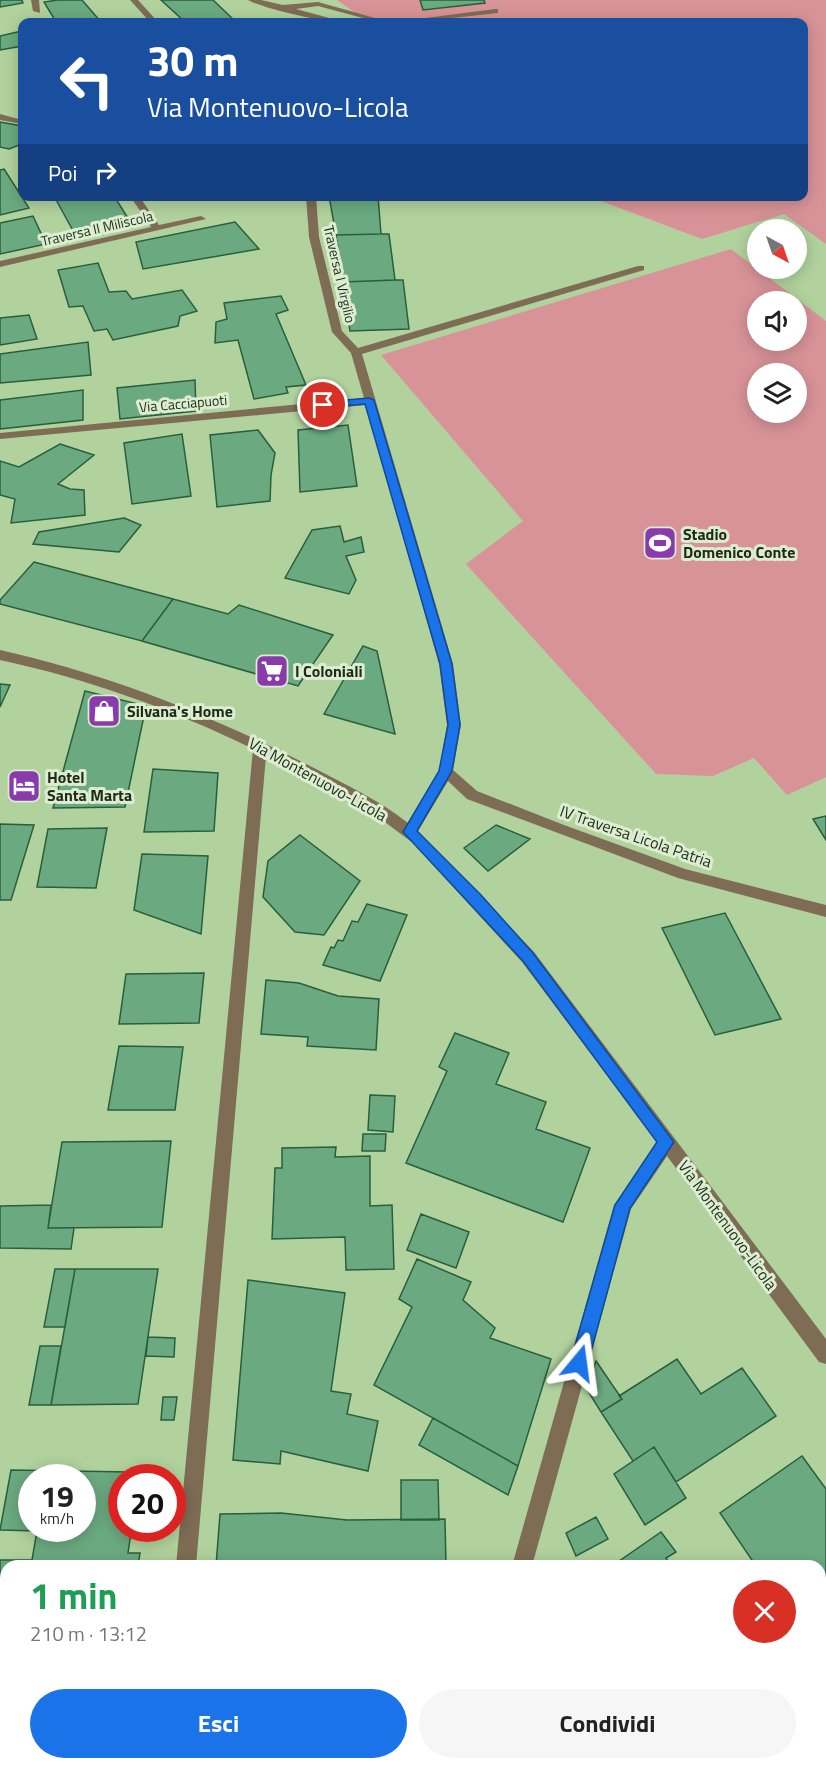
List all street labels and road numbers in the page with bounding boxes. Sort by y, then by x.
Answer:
street label: Traversa II Miliscola [39,205,155,251]
street label: Traversa I Virgilio [319,223,361,325]
street label: Via Cacciapuoti [138,389,228,417]
street label: Via Montenuovo-Licola [244,731,392,827]
street label: IV Traversa Licola Patria [557,799,715,873]
street label: Via Montenuovo-Licola [673,1155,783,1295]

